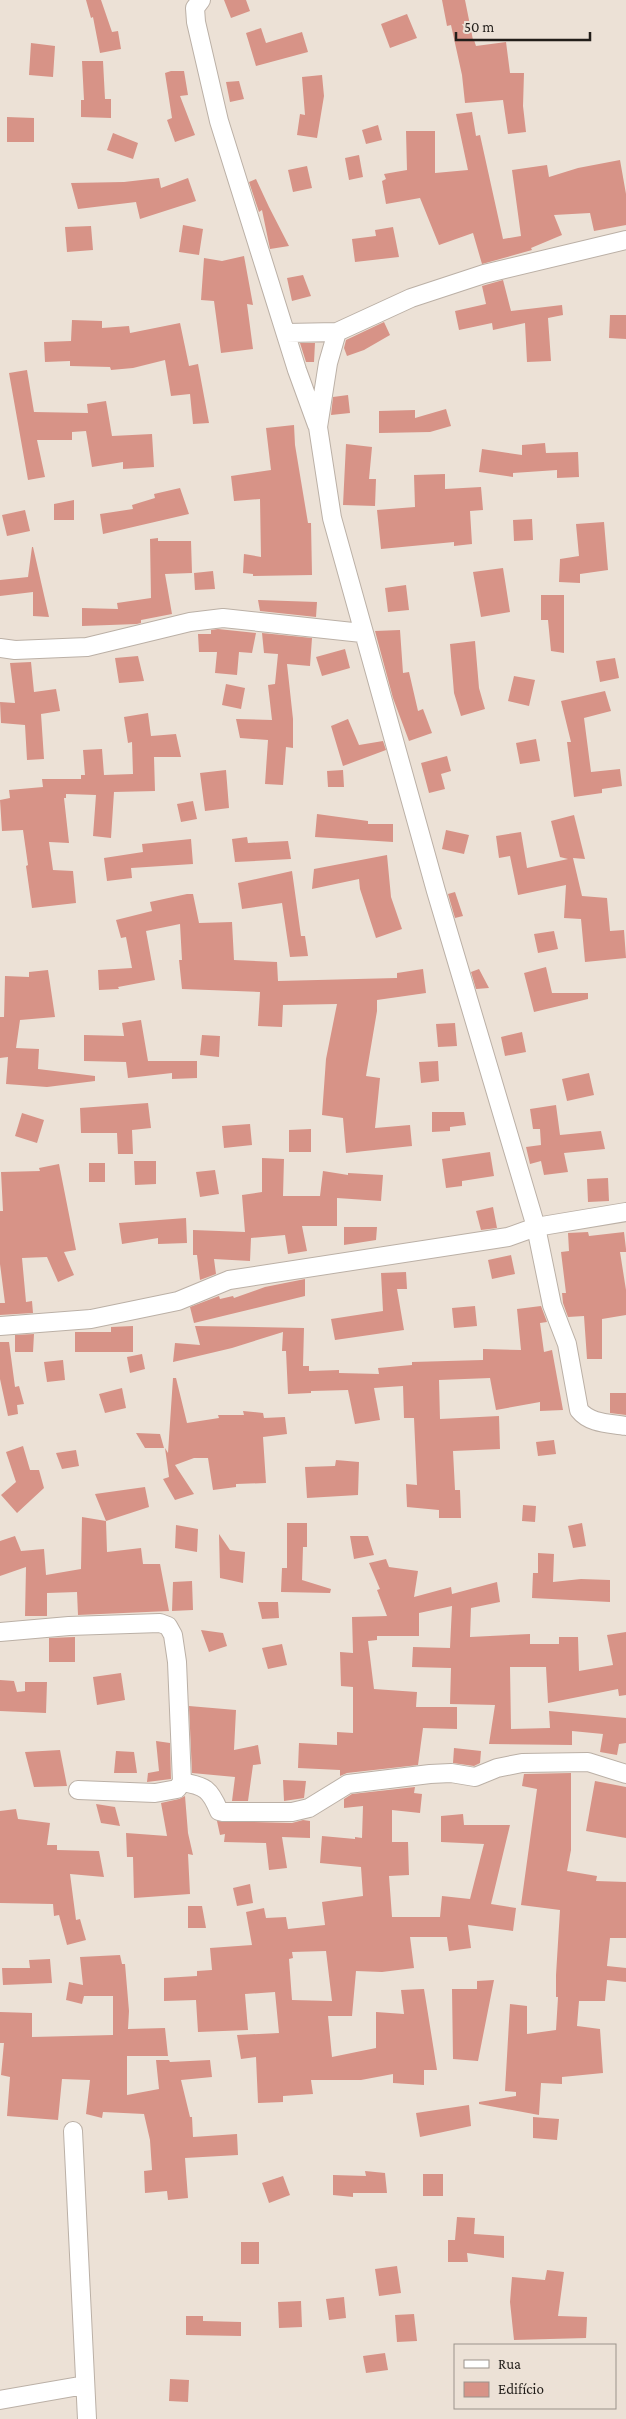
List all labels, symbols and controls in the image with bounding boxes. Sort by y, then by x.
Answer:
scale bar [456,10,590,42]
text: 50 m [464,19,494,35]
legend [454,2344,616,2409]
text: Rua [498,2356,521,2372]
text: Edifício [498,2381,544,2397]

